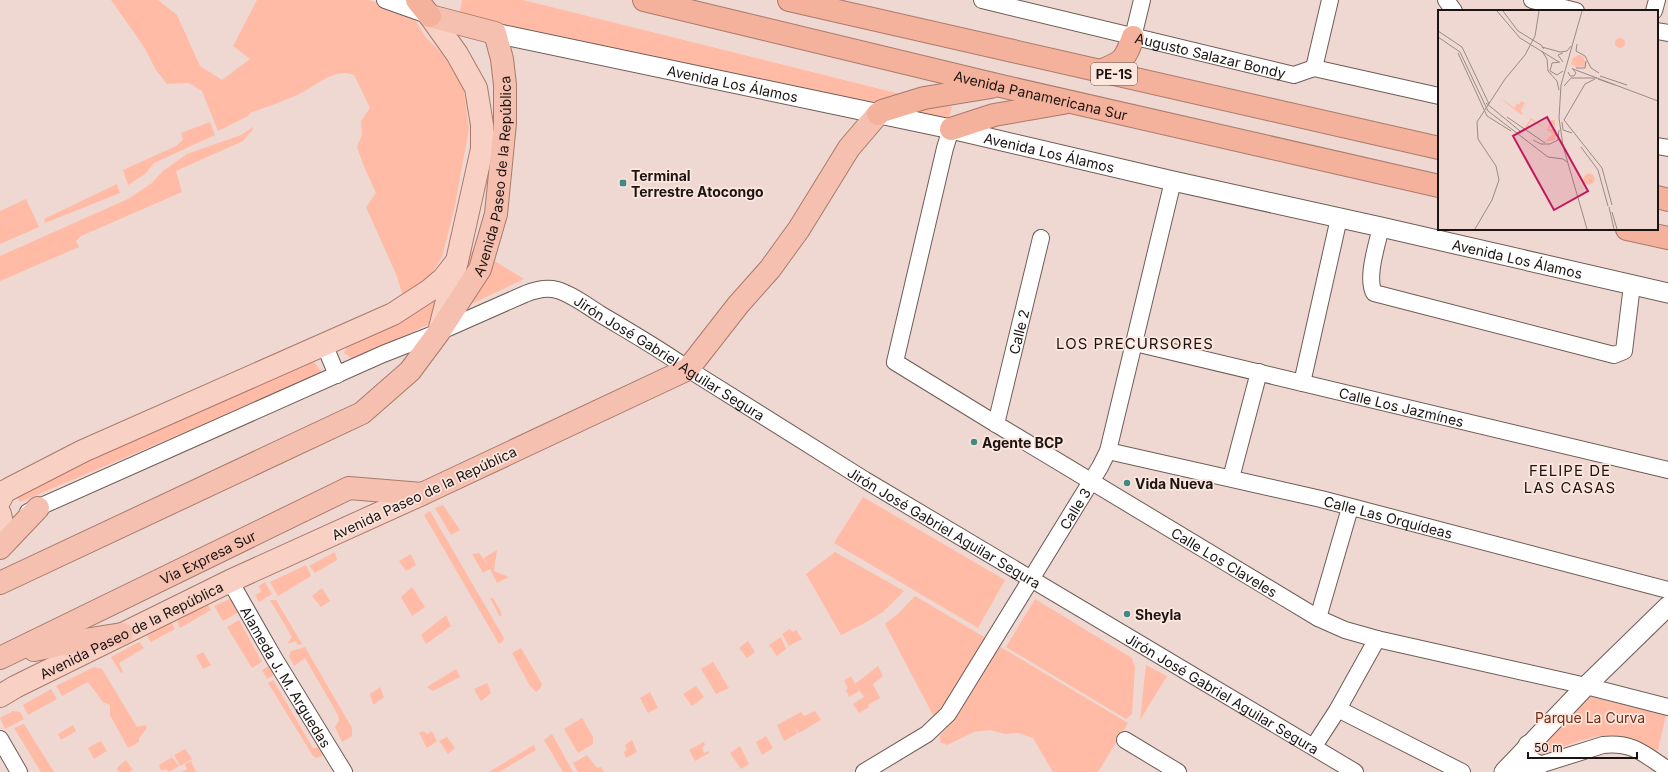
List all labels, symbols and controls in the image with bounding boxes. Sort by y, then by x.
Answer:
inset map [1438,10,1658,230]
street label: Augusto Salazar Bondy [1133,29,1288,81]
street label: Avenida Los Álamos [666,61,800,105]
road number: PE-1S [1091,63,1137,85]
street label: Avenida Panamericana Sur [952,67,1129,123]
street label: Avenida Paseo de la República [469,75,514,279]
street label: Avenida Los Álamos [983,129,1116,176]
place label: Terminal Terrestre Atocongo [631,167,764,200]
marker: Terminal Terrestre Atocongo [618,178,628,188]
street label: Avenida Los Álamos [1451,235,1584,282]
street label: Jirón José Gabriel Aguilar Segura [571,291,768,424]
street label: Calle 2 [1005,308,1032,356]
district label: LOS PRECURSORES [1056,334,1214,353]
street label: Calle Los Jazmínes [1337,383,1466,430]
place label: Agente BCP [982,434,1063,451]
marker: Agente BCP [969,437,979,447]
street label: Avenida Paseo de la República [329,443,519,543]
district label: FELIPE DE LAS CASAS [1524,461,1616,497]
street label: Jirón José Gabriel Aguilar Segura [845,463,1044,591]
place label: Vida Nueva [1135,475,1213,492]
marker: Vida Nueva [1122,478,1132,488]
street label: Calle 3 [1055,484,1094,532]
street label: Calle Las Orquídeas [1322,492,1455,542]
street label: Calle Los Claveles [1168,523,1281,600]
street label: Via Expresa Sur [157,526,258,587]
street label: Avenida Paseo de la República [37,577,226,682]
street label: Alameda J. M. Arguedas [238,603,335,750]
place label: Sheyla [1135,606,1181,623]
marker: Sheyla [1122,609,1132,619]
street label: Jirón José Gabriel Aguilar Segura [1123,629,1322,757]
park label: Parque La Curva [1535,709,1645,726]
scale bar [1528,734,1637,760]
text: 50 m [1534,740,1563,755]

